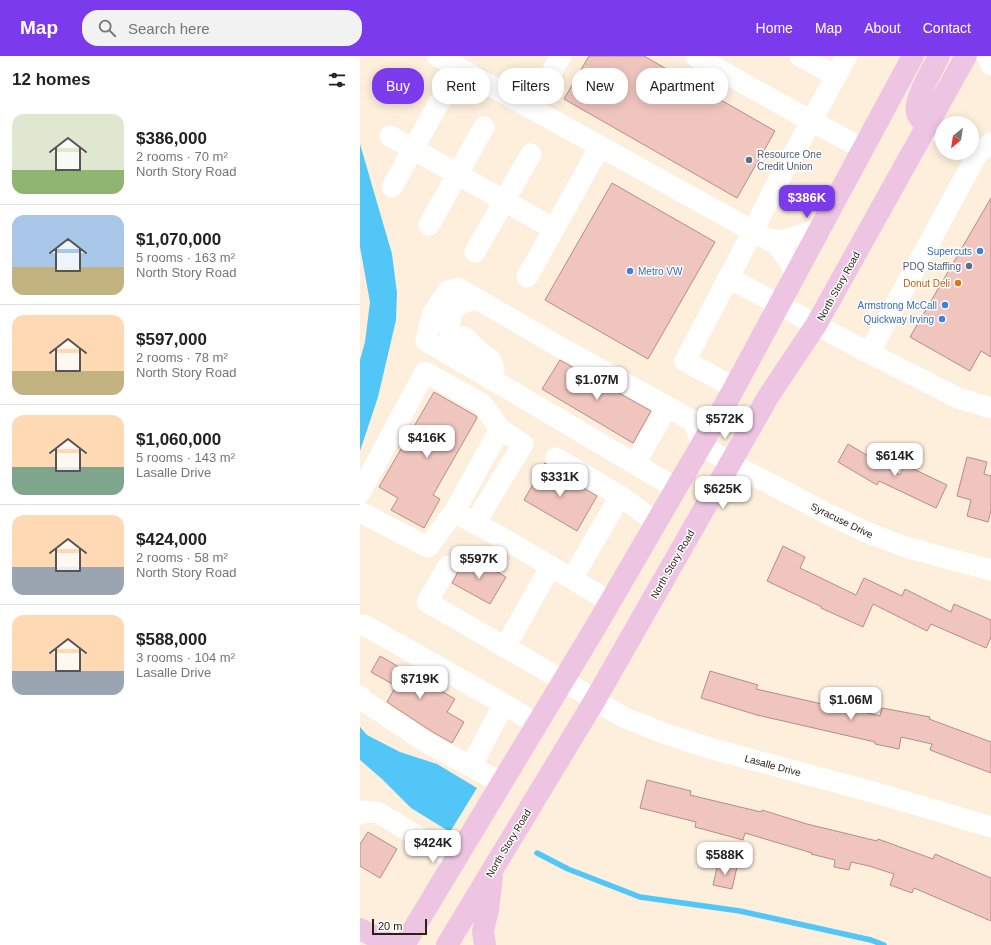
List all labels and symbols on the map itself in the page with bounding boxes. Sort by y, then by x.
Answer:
north arrow [935,116,979,160]
place label: Resource One Credit Union [757,149,822,172]
marker: Resource One Credit Union [744,155,754,165]
pin: $386K [779,185,835,219]
place label: Supercuts [927,246,972,257]
marker: Supercuts [975,246,985,256]
street label: North Story Road [815,250,862,323]
place label: PDQ Staffing [903,261,961,272]
marker: PDQ Staffing [964,261,974,271]
marker: Metro VW [625,266,635,276]
place label: Metro VW [638,266,683,277]
place label: Donut Deli [903,278,950,289]
marker: Donut Deli [953,278,963,288]
place label: Armstrong McCall [858,300,937,311]
marker: Armstrong McCall [940,300,950,310]
place label: Quickway Irving [863,314,934,325]
marker: Quickway Irving [937,314,947,324]
pin: $1.07M [564,367,630,401]
pin: $572K [697,406,753,440]
pin: $416K [399,425,455,459]
pin: $614K [867,443,923,477]
pin: $331K [532,464,588,498]
pin: $625K [695,476,751,510]
street label: Syracuse Drive [809,501,875,540]
street label: North Story Road [648,528,697,600]
pin: $597K [451,546,507,580]
pin: $719K [392,666,448,700]
pin: $1.06M [818,687,884,721]
street label: Lasalle Drive [744,753,803,778]
street label: North Story Road [484,807,533,879]
pin: $424K [405,830,461,864]
pin: $588K [697,842,753,876]
scale bar [372,917,427,936]

